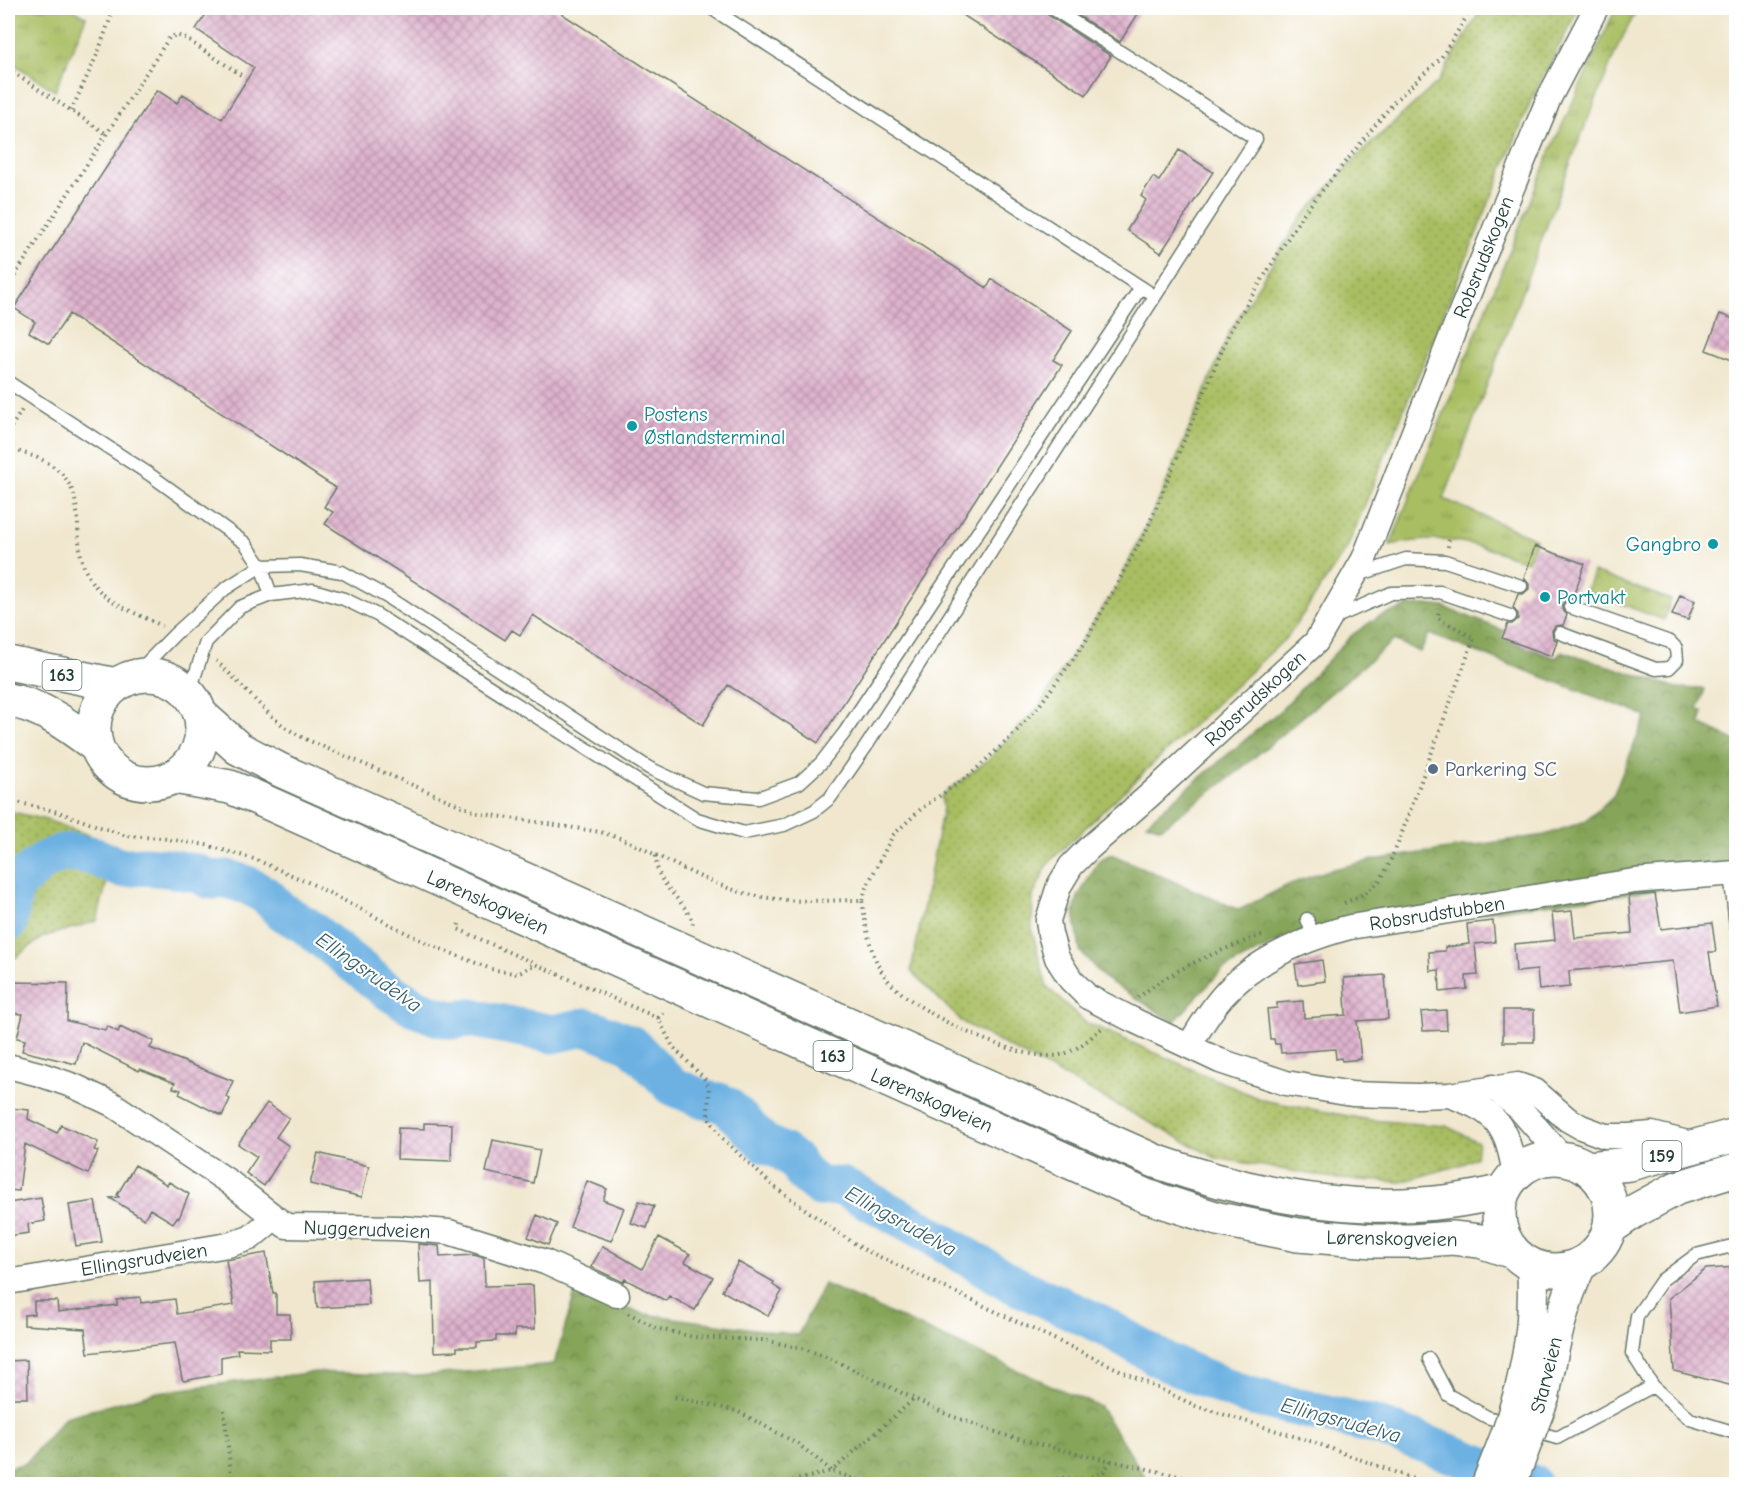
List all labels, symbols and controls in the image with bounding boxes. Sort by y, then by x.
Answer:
street label: Robsrudskogen [1448,193,1518,322]
place label: Postens Østlandsterminal [644,403,785,449]
marker: Postens Østlandsterminal [625,419,639,433]
place label: Gangbro [1626,533,1701,556]
marker: Gangbro [1706,537,1720,551]
place label: Portvakt [1557,586,1627,609]
marker: Portvakt [1538,590,1552,604]
street label: Robsrudskogen [1200,646,1311,751]
road number: 163 [42,660,82,690]
place label: Parkering SC [1445,758,1557,781]
marker: Parkering SC [1426,762,1440,776]
street label: Lørenskogveien [423,865,552,940]
street label: Robsrudstubben [1368,891,1506,936]
water label: Ellingsrudelva [312,927,427,1017]
road number: 163 [814,1041,852,1071]
street label: Lørenskogveien [867,1063,996,1138]
road number: 159 [1642,1141,1682,1171]
water label: Ellingsrudelva [841,1181,961,1261]
street label: Nuggerudveien [303,1216,431,1243]
street label: Lørenskogveien [1326,1226,1458,1251]
street label: Ellingsrudveien [79,1238,209,1281]
street label: Starveien [1526,1334,1567,1416]
water label: Ellingsrudelva [1278,1392,1404,1448]

